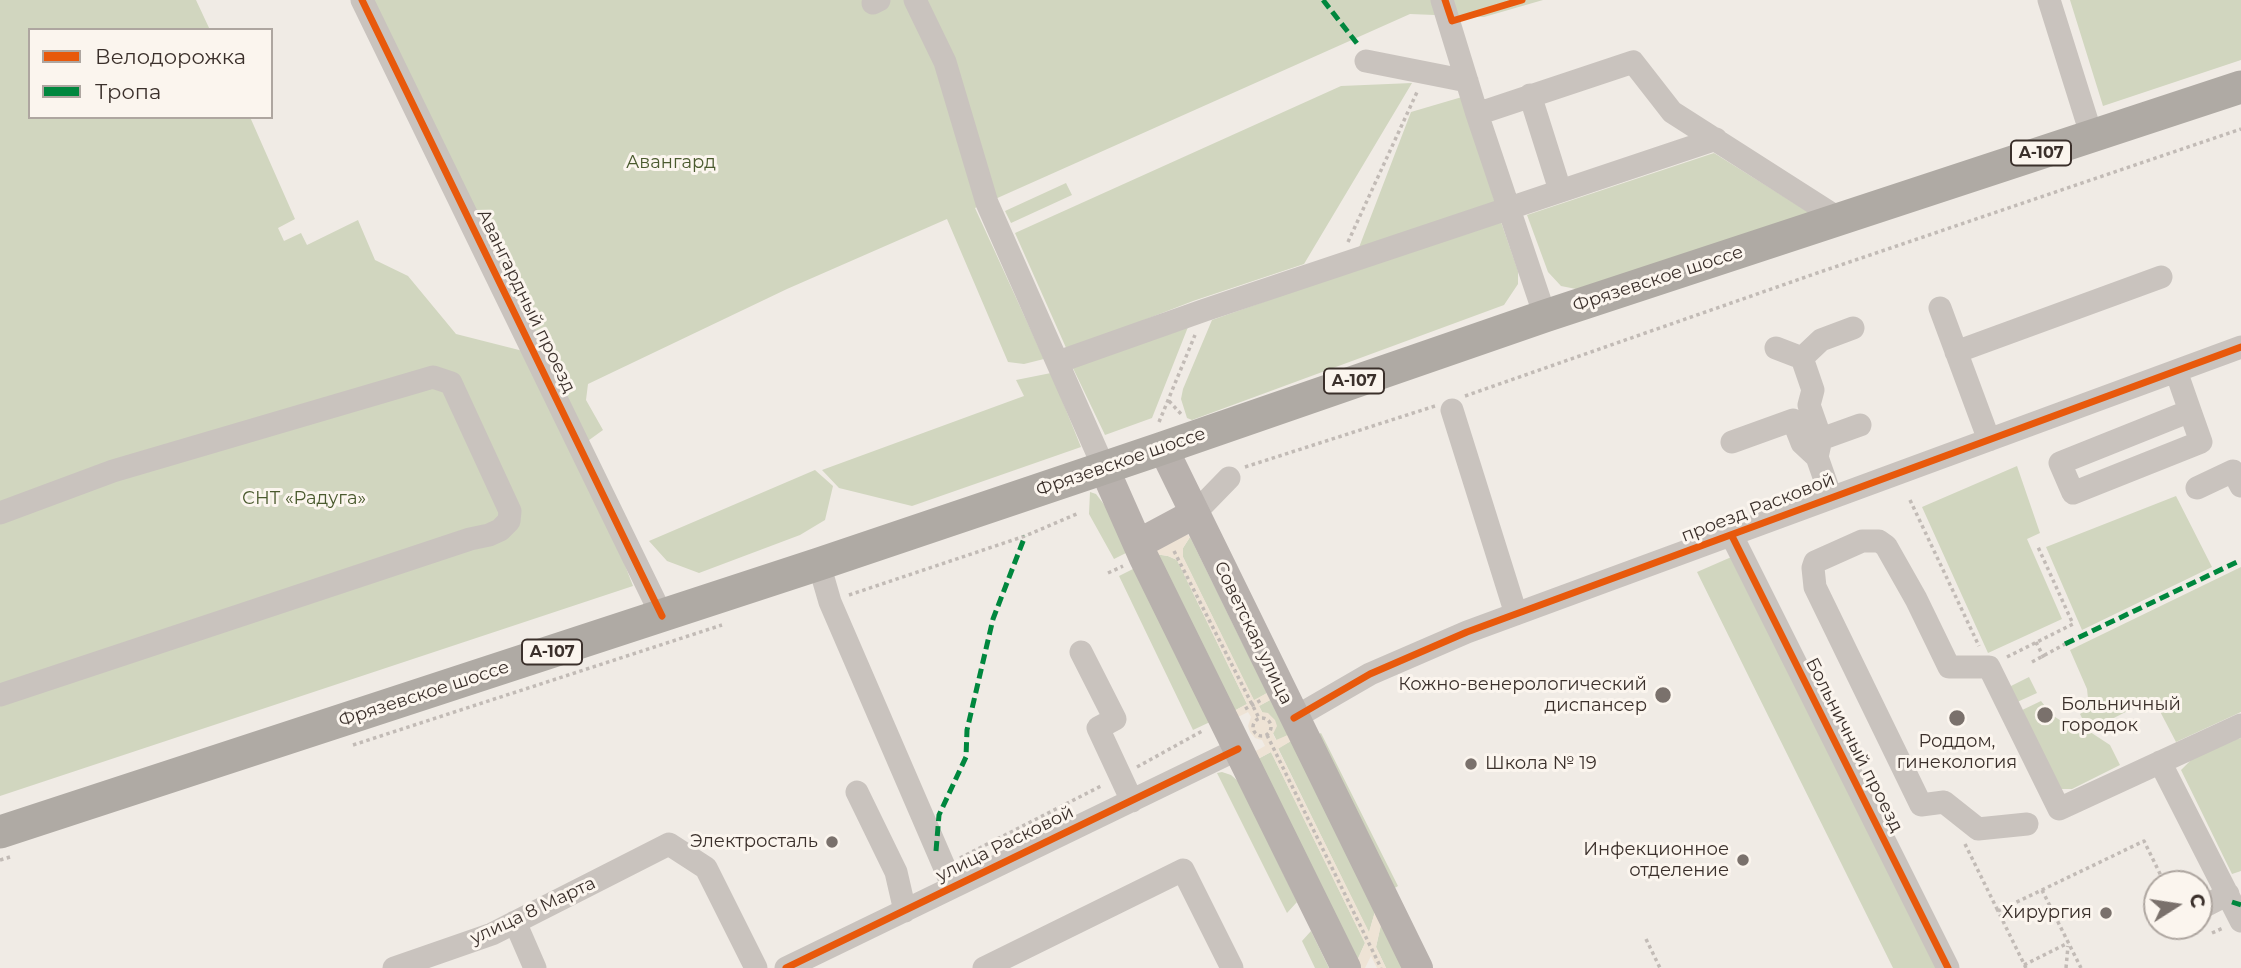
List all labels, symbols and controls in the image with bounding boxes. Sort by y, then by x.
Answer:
legend [28,28,273,119]
text: Велодорожка [95,44,246,69]
text: Тропа [95,79,161,104]
road number: А-107 [2011,140,2071,166]
park label: Авангард [626,152,716,174]
street label: Авангардный проезд [472,206,580,396]
street label: Фрязевское шоссе [1570,241,1746,317]
road number: А-107 [1324,368,1384,394]
street label: Фрязевское шоссе [1033,423,1209,501]
street label: проезд Расковой [1678,469,1838,547]
park label: СНТ «Радуга» [242,488,366,510]
street label: Советская улица [1209,558,1297,708]
road number: А-107 [522,639,582,664]
street label: Больничный проезд [1801,654,1907,836]
street label: Фрязевское шоссе [336,656,512,732]
place label: Кожно-венерологический диспансер [1398,674,1647,716]
marker: Кожно-венерологический диспансер [1653,685,1673,705]
place label: Больничный городок [2061,694,2181,736]
marker: Больничный городок [2035,705,2055,725]
marker: Роддом, гинекология [1947,708,1967,728]
place label: Роддом, гинекология [1897,731,2017,774]
place label: Школа № 19 [1485,753,1597,775]
marker: Школа № 19 [1463,756,1479,772]
street label: улица Расковой [933,801,1077,887]
place label: Электросталь [690,831,818,853]
marker: Электросталь [824,834,840,850]
place label: Инфекционное отделение [1583,839,1729,882]
marker: Инфекционное отделение [1735,852,1751,868]
north arrow [2143,870,2213,940]
street label: улица 8 Марта [467,872,599,950]
text: С [2184,892,2210,910]
place label: Хирургия [2002,902,2092,924]
marker: Хирургия [2098,905,2114,921]

